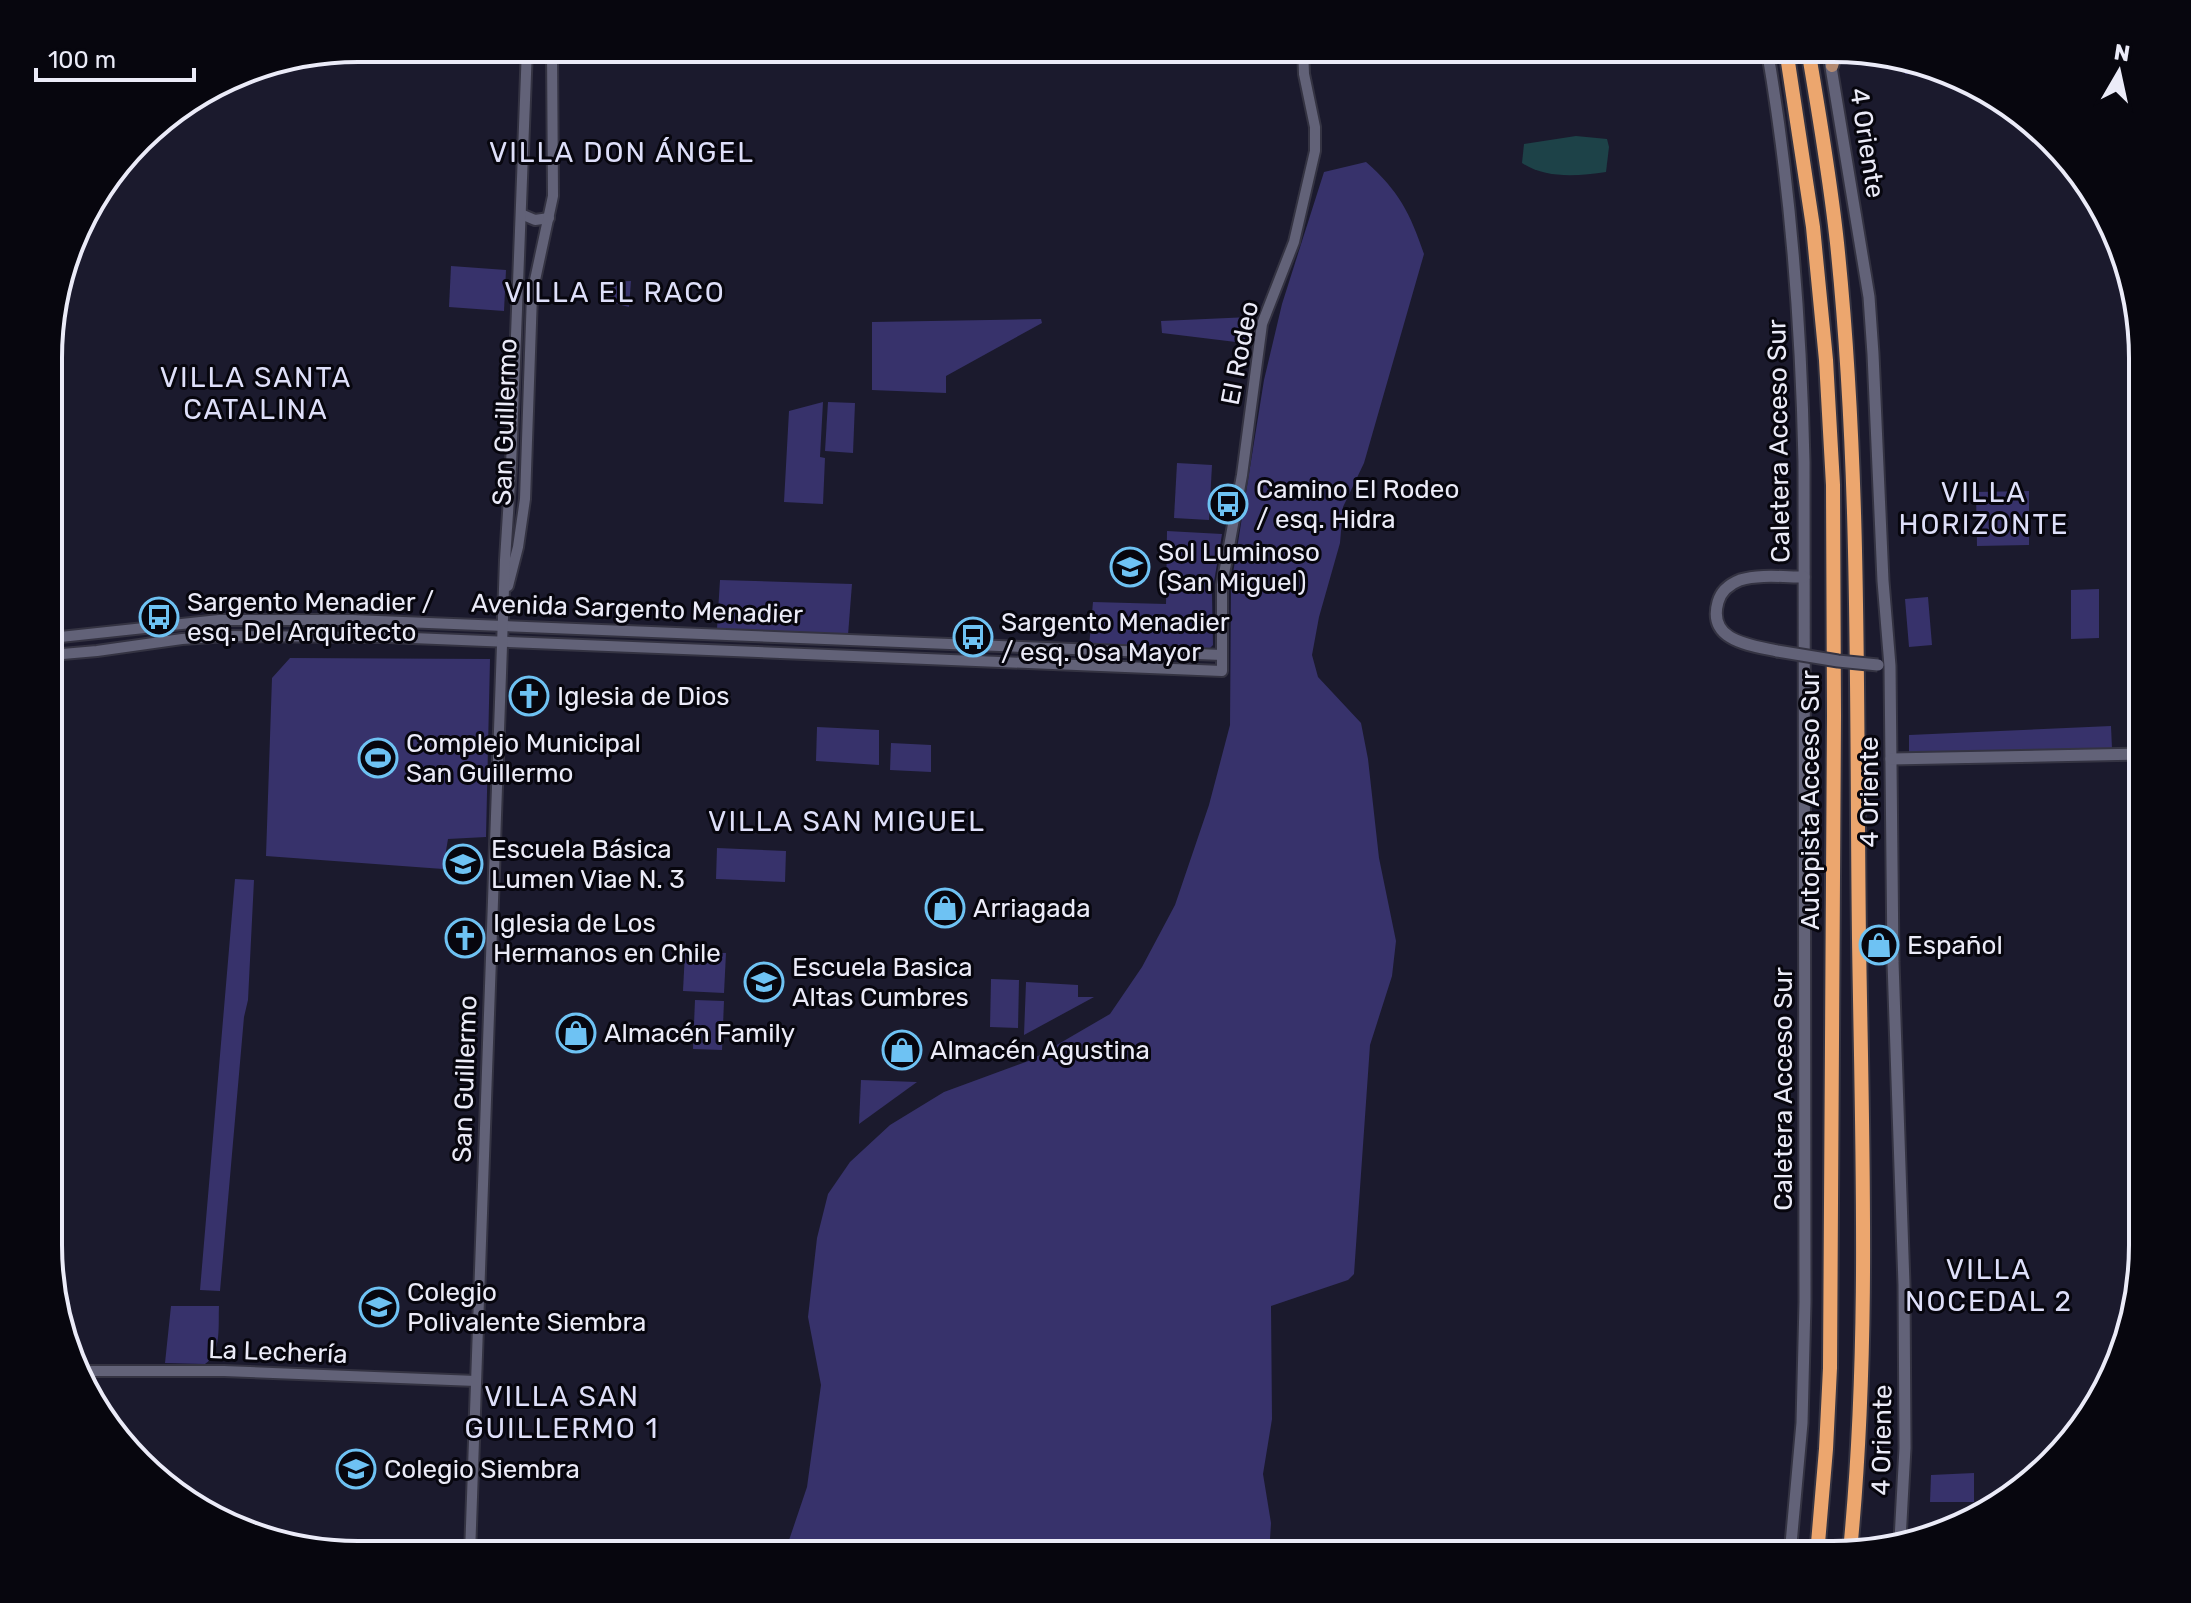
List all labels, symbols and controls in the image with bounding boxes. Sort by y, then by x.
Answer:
scale bar [36,32,194,82]
north arrow [2079,32,2159,112]
text: N [2112,38,2132,67]
text: 100 m [48,46,116,74]
street label: 4 Oriente [1843,86,1891,200]
district label: VILLA DON ÁNGEL [489,136,755,169]
district label: VILLA EL RACO [504,276,726,309]
street label: El Rodeo [1215,298,1265,408]
street label: Caletera Acceso Sur [1761,319,1797,563]
street label: San Guillermo [487,338,523,506]
district label: VILLA SANTA CATALINA [160,361,352,426]
place label: Camino El Rodeo / esq. Hidra [1256,474,1459,535]
district label: VILLA HORIZONTE [1898,476,2070,541]
bus stop icon: Camino El Rodeo / esq. Hidra [1207,483,1249,525]
place label: Sol Luminoso (San Miguel) [1158,537,1320,598]
school or university icon: Sol Luminoso (San Miguel) [1109,546,1151,588]
place label: Sargento Menadier / esq. Del Arquitecto [187,587,434,648]
street label: Avenida Sargento Menadier [471,588,804,630]
bus stop icon: Sargento Menadier / esq. Del Arquitecto [138,596,180,638]
place label: Sargento Menadier / esq. Osa Mayor [1001,607,1230,668]
bus stop icon: Sargento Menadier / esq. Osa Mayor [952,616,994,658]
street label: Autopista Acceso Sur [1795,670,1826,930]
church icon: Iglesia de Dios [508,675,550,717]
place label: Iglesia de Dios [557,681,730,712]
place label: Complejo Municipal San Guillermo [406,728,641,789]
street label: 4 Oriente [1854,736,1885,848]
sports icon: Complejo Municipal San Guillermo [357,737,399,779]
district label: VILLA SAN MIGUEL [708,805,986,838]
place label: Escuela Básica Lumen Viae N. 3 [491,834,685,895]
school or university icon: Escuela Básica Lumen Viae N. 3 [442,843,484,885]
shop icon: Arriagada [924,887,966,929]
place label: Arriagada [973,893,1091,924]
place label: Iglesia de Los Hermanos en Chile [493,908,721,969]
church icon: Iglesia de Los Hermanos en Chile [444,917,486,959]
shop icon: Español [1858,924,1900,966]
place label: Español [1907,930,2003,961]
place label: Escuela Basica Altas Cumbres [792,952,973,1013]
school or university icon: Escuela Basica Altas Cumbres [743,961,785,1003]
street label: Caletera Acceso Sur [1768,967,1799,1211]
street label: San Guillermo [447,995,483,1163]
shop icon: Almacén Family [555,1012,597,1054]
place label: Almacén Family [604,1018,795,1049]
shop icon: Almacén Agustina [881,1029,923,1071]
place label: Almacén Agustina [930,1035,1150,1066]
district label: VILLA NOCEDAL 2 [1905,1253,2073,1318]
place label: Colegio Polivalente Siembra [407,1277,646,1338]
school or university icon: Colegio Polivalente Siembra [358,1286,400,1328]
street label: La Lechería [208,1334,348,1370]
district label: VILLA SAN GUILLERMO 1 [464,1380,660,1445]
street label: 4 Oriente [1866,1384,1898,1496]
school or university icon: Colegio Siembra [335,1448,377,1490]
place label: Colegio Siembra [384,1454,580,1485]

